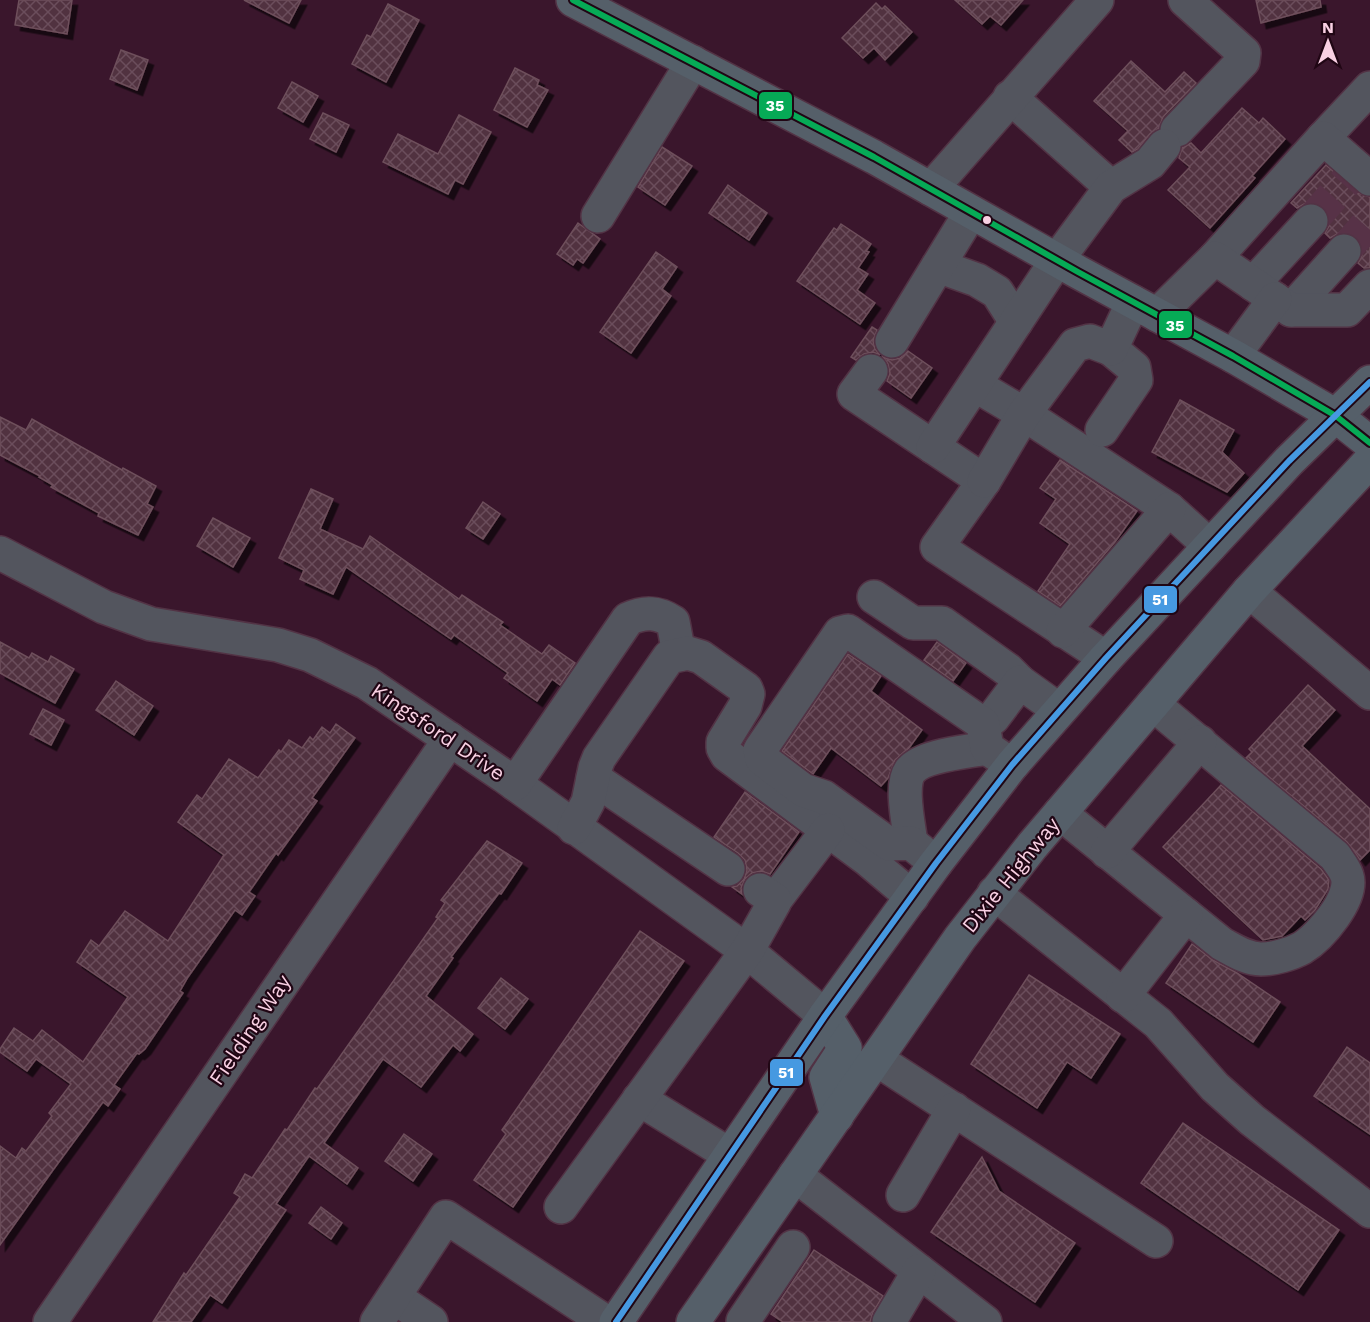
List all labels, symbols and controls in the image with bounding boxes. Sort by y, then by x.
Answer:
north arrow [1298,12,1358,72]
text: N [1322,18,1334,37]
line badge: 35 [758,91,793,120]
text: 35 [766,96,784,115]
unlabelled marker [981,214,993,226]
line badge: 35 [1158,310,1193,339]
text: 35 [1166,316,1184,335]
line badge: 51 [1143,585,1178,614]
text: 51 [1152,590,1168,609]
street label: Kingsford Drive [367,678,510,786]
street label: Dixie Highway [956,812,1065,937]
street label: Fielding Way [203,970,296,1090]
line badge: 51 [769,1058,804,1087]
text: 51 [778,1063,794,1082]

